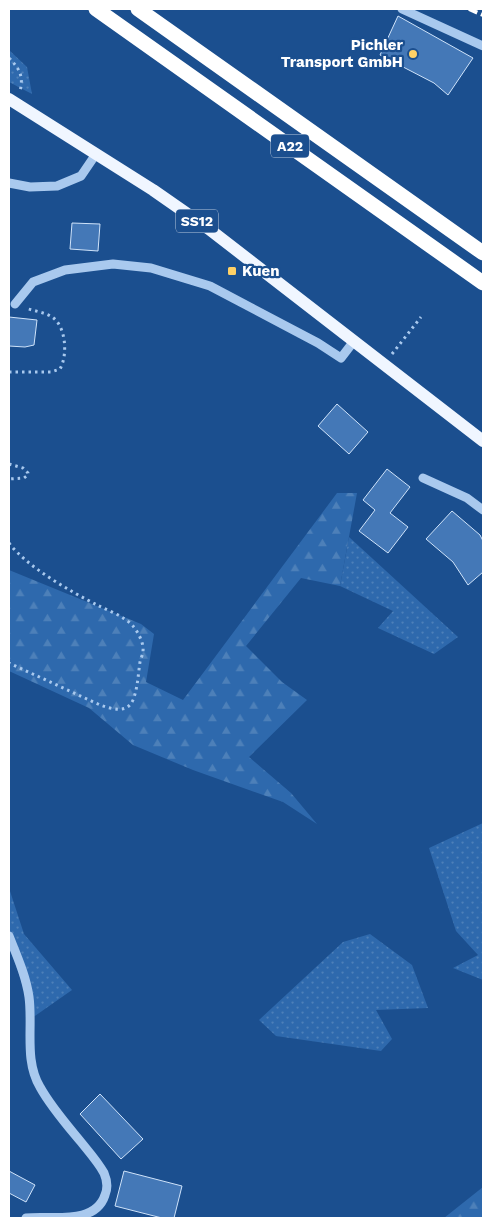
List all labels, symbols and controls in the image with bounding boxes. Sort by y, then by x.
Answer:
place label: Pichler Transport GmbH [281,36,404,71]
marker: Pichler Transport GmbH [407,48,419,60]
road number: A22 [271,134,309,158]
road number: SS12 [176,210,218,232]
place label: Kuen [242,262,280,280]
marker: Kuen [226,265,238,277]

